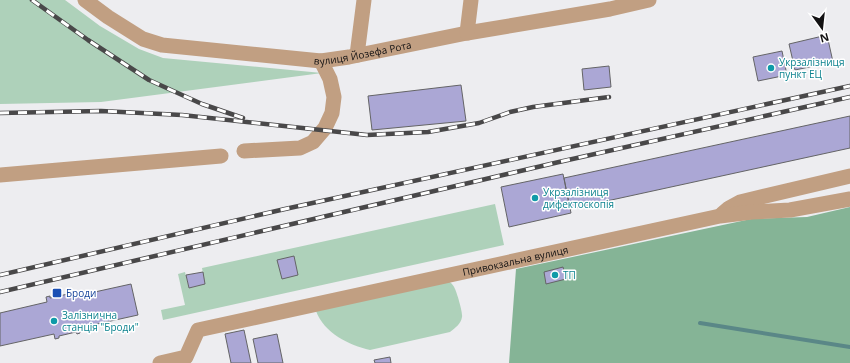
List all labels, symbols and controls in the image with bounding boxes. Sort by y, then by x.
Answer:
north arrow [802,8,842,48]
text: N [818,30,831,47]
street label: вулиця Йозефа Рота [313,37,413,68]
place label: Укрзалізниця пункт ЕЦ [779,55,844,81]
marker: Укрзалізниця пункт ЕЦ [766,63,776,73]
place label: Укрзалізниця дифектоскопія [543,185,614,211]
marker: Укрзалізниця дифектоскопія [530,193,540,203]
street label: Привокзальна вулиця [461,242,570,279]
place label: ТП [563,268,576,282]
marker: ТП [550,270,560,280]
place label: Броди [66,286,96,300]
marker: Броди [51,287,63,299]
place label: Залізнична станція "Броди" [62,308,139,334]
marker: Залізнична станція "Броди" [49,316,59,326]

